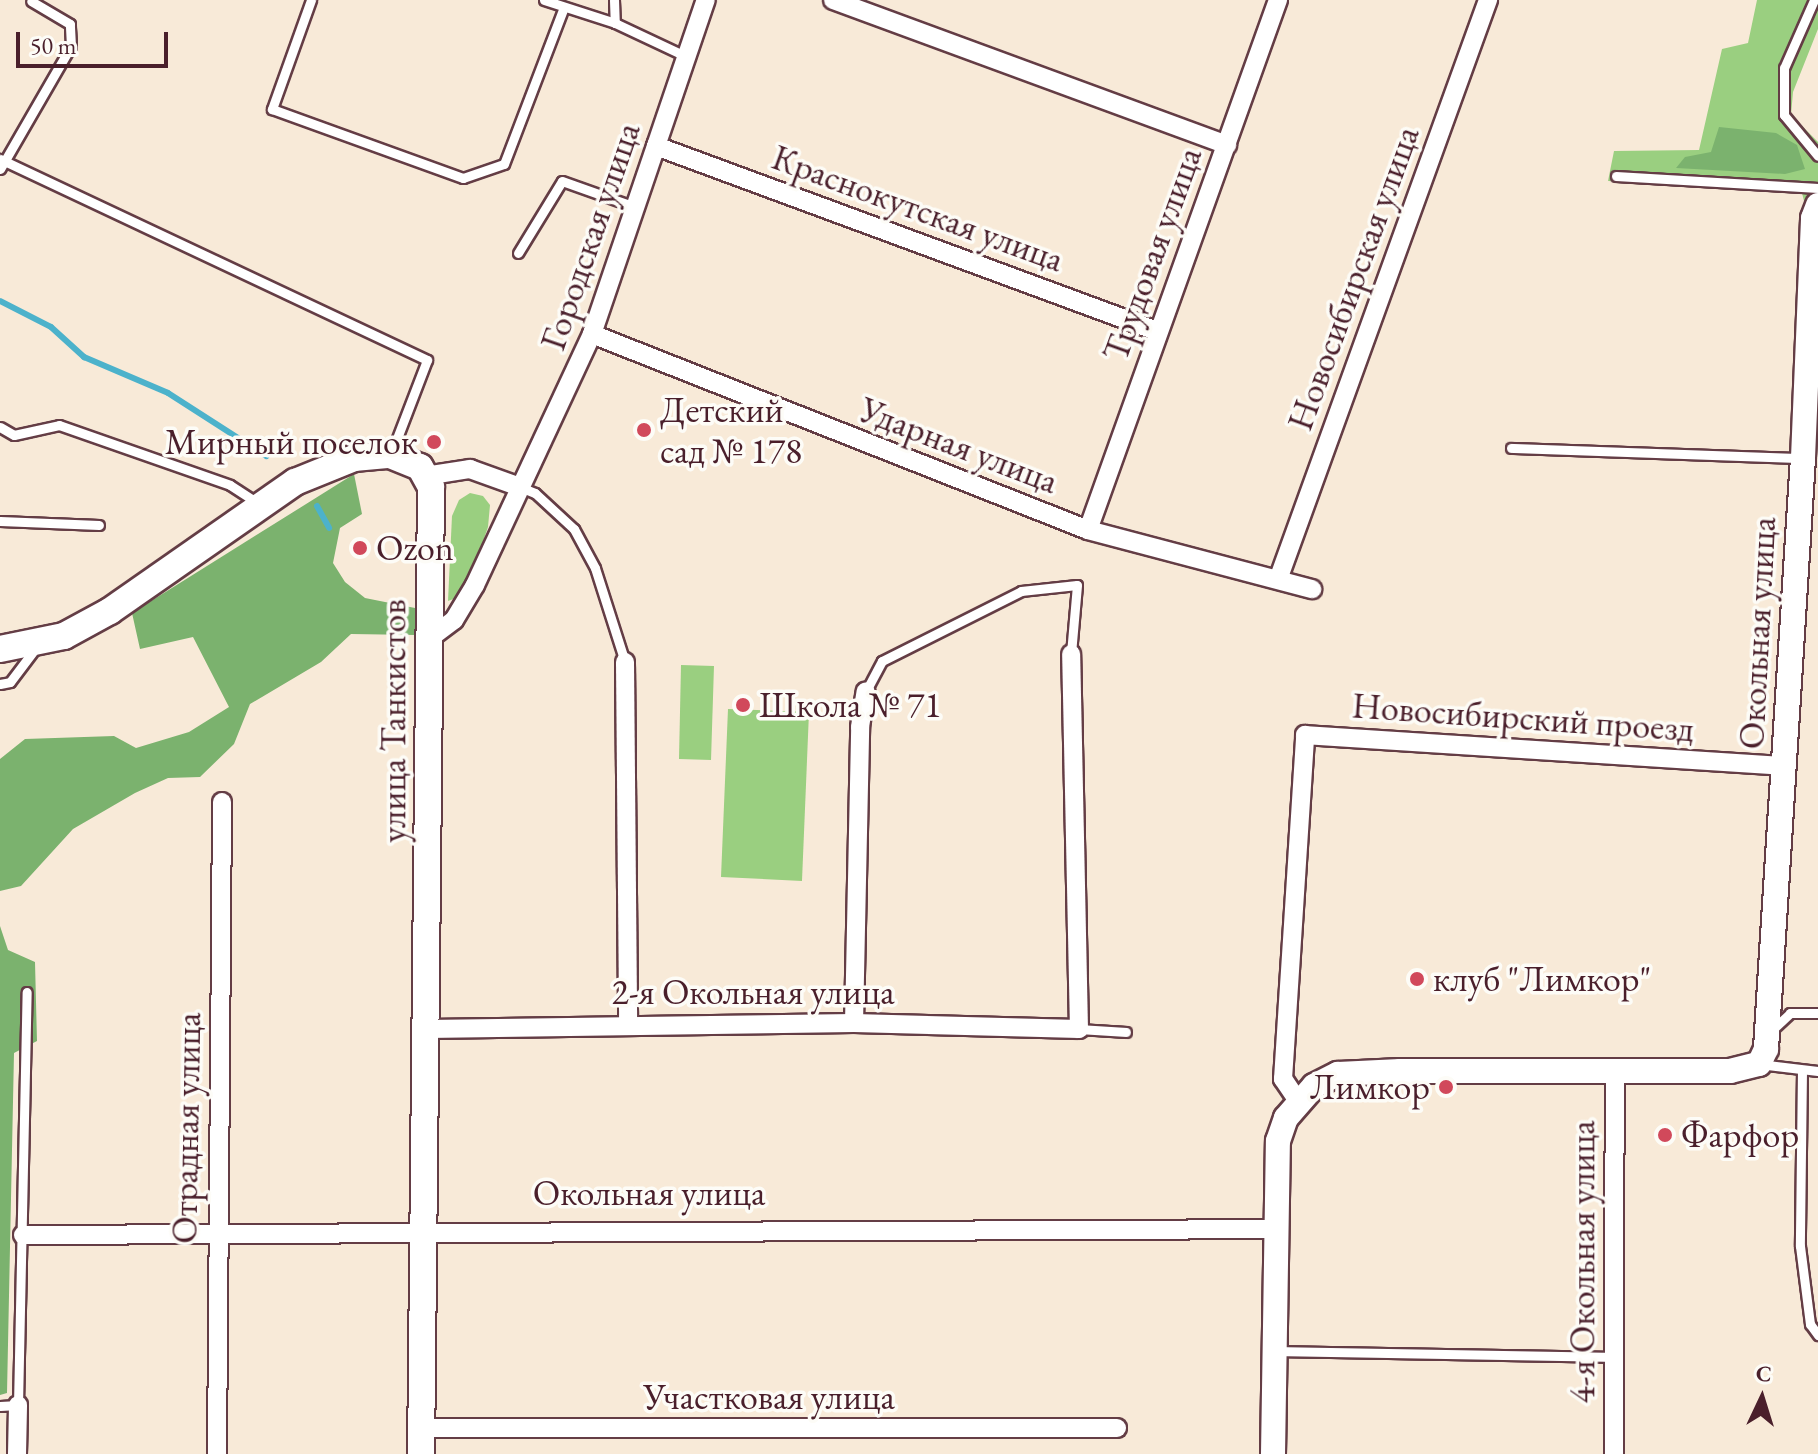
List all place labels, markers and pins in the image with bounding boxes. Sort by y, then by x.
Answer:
place label: Детский сад № 178 [660,387,802,472]
place label: Мирный поселок [165,420,418,464]
marker: Детский сад № 178 [635,421,653,439]
marker: Мирный поселок [425,433,443,451]
place label: Ozon [376,526,454,570]
marker: Ozon [351,539,369,557]
place label: Школа № 71 [759,683,941,727]
marker: Школа № 71 [734,696,752,714]
place label: клуб "Лимкор" [1433,957,1651,1001]
marker: клуб "Лимкор" [1408,970,1426,988]
place label: Лимкор [1310,1065,1430,1109]
marker: Лимкор [1437,1078,1455,1096]
place label: Фарфор [1681,1113,1799,1157]
marker: Фарфор [1656,1126,1674,1144]

